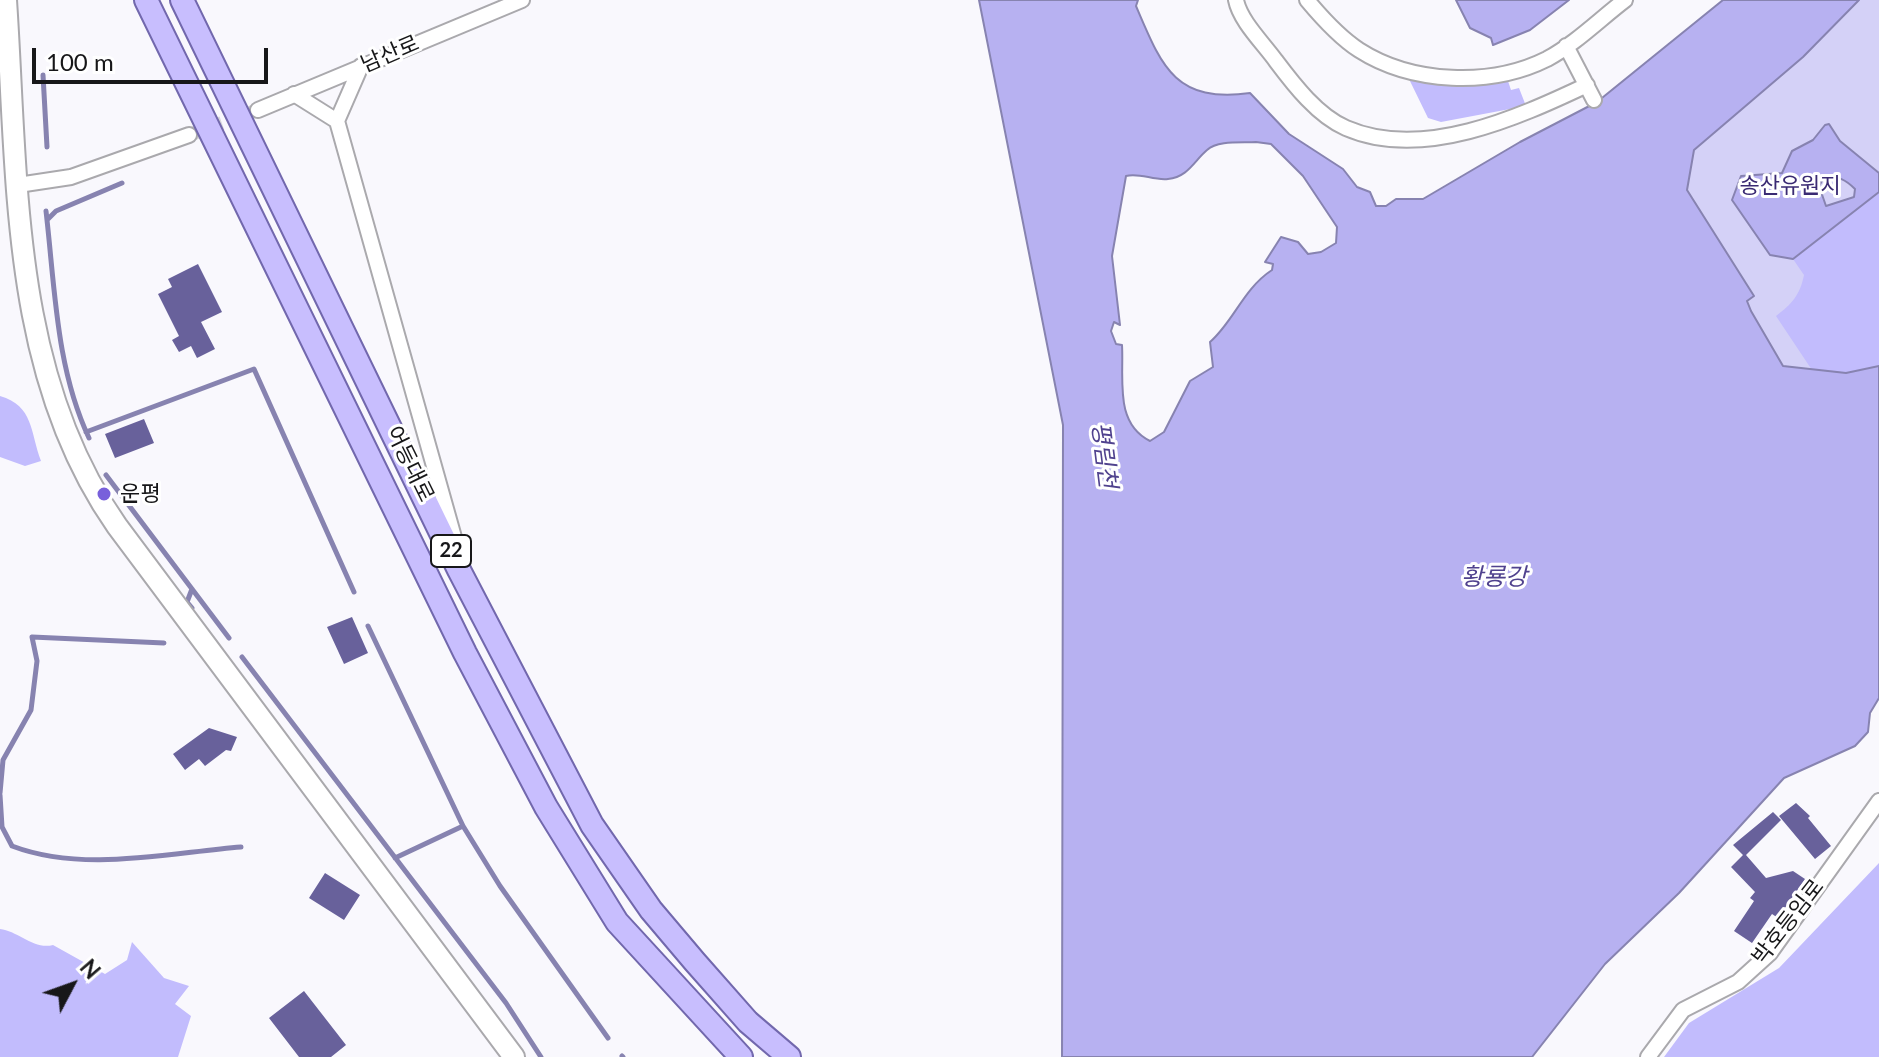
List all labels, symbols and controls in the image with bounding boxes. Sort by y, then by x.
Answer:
street label: 남산로 [357,30,423,78]
scale bar [36,32,272,82]
text: 100 m [46,47,114,76]
park label: 송산유원지 [1739,173,1841,199]
water label: 평림천 [1086,420,1122,490]
street label: 어등대로 [380,422,440,506]
place label: 운평 [120,481,160,507]
marker: 운평 [95,485,113,503]
road number: 22 [431,535,471,567]
water label: 황룡강 [1461,563,1527,591]
street label: 박호등임로 [1746,874,1830,970]
north arrow [32,945,112,1025]
text: N [75,954,106,984]

